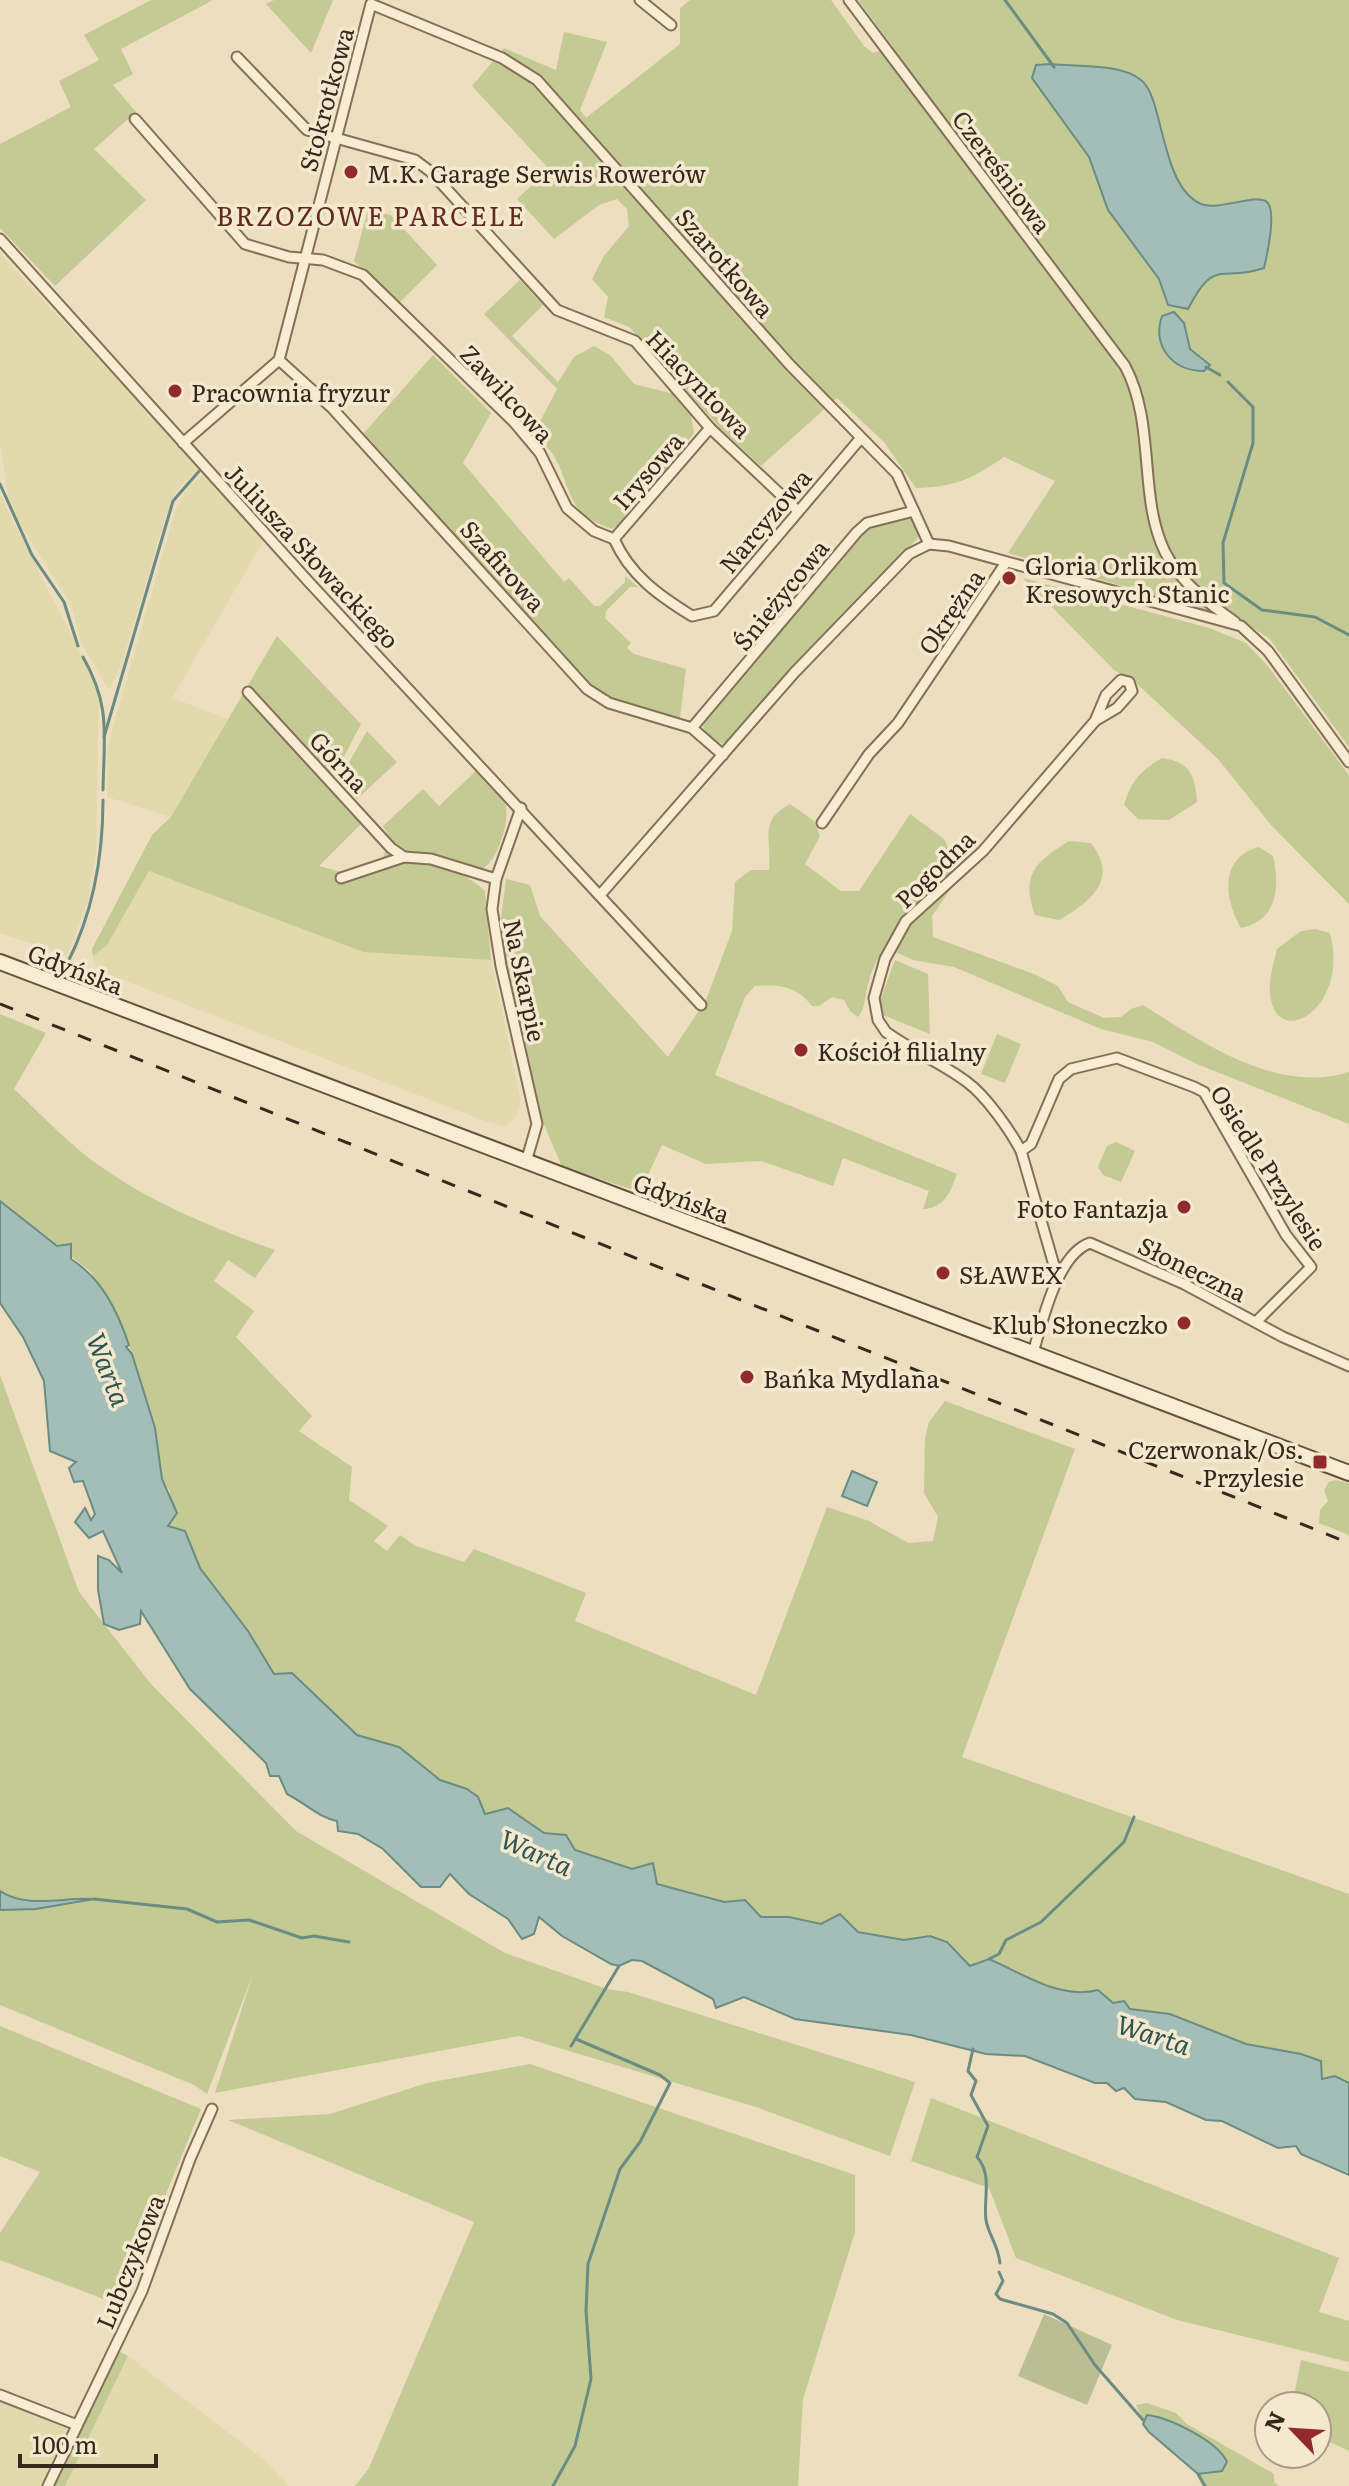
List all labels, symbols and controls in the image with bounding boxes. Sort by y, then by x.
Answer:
street label: Stokrotkowa [289,23,361,175]
street label: Czereśniowa [945,102,1061,240]
place label: M.K. Garage Serwis Rowerów [367,155,706,190]
marker: M.K. Garage Serwis Rowerów [342,163,360,181]
district label: BRZOZOWE PARCELE [216,195,526,234]
street label: Szarotkowa [669,200,783,324]
street label: Hiacyntowa [639,321,761,445]
street label: Zawilcowa [453,336,563,450]
place label: Pracownia fryzur [191,374,391,409]
marker: Pracownia fryzur [166,382,184,400]
street label: Irysowa [603,424,691,516]
street label: Juliusza Słowackiego [218,454,408,656]
street label: Narcyzowa [710,460,818,580]
street label: Szafirowa [453,512,555,619]
street label: Śnieżycowa [724,531,836,657]
place label: Gloria Orlikom Kresowych Stanic [1025,547,1229,610]
street label: Okrężna [909,561,992,661]
marker: Gloria Orlikom Kresowych Stanic [1000,569,1018,587]
street label: Górna [303,723,377,799]
street label: Pogodna [886,821,982,915]
street label: Na Skarpie [496,915,556,1045]
street label: Gdyńska [23,934,129,1002]
place label: Kościół filialny [817,1033,987,1068]
marker: Kościół filialny [792,1041,810,1059]
street label: Osiedle Przylesie [1203,1077,1337,1257]
street label: Gdyńska [629,1163,735,1231]
place label: Foto Fantazja [1016,1190,1168,1225]
marker: Foto Fantazja [1175,1198,1193,1216]
street label: Słoneczna [1133,1227,1253,1309]
place label: SŁAWEX [959,1256,1063,1291]
marker: SŁAWEX [934,1264,952,1282]
place label: Klub Słoneczko [992,1306,1168,1341]
marker: Klub Słoneczko [1175,1314,1193,1332]
water label: Warta [78,1327,142,1411]
place label: Bańka Mydlana [763,1360,940,1395]
marker: Bańka Mydlana [738,1368,756,1386]
place label: Czerwonak/Os. Przylesie [1128,1431,1304,1494]
marker: Czerwonak/Os. Przylesie [1311,1453,1329,1471]
water label: Warta [494,1818,580,1884]
water label: Warta [1112,2003,1196,2063]
street label: Lubczykowa [86,2188,172,2334]
north arrow [1253,2390,1333,2470]
text: N [1255,2406,1292,2436]
scale bar [20,2418,156,2468]
text: 100 m [32,2426,98,2461]

